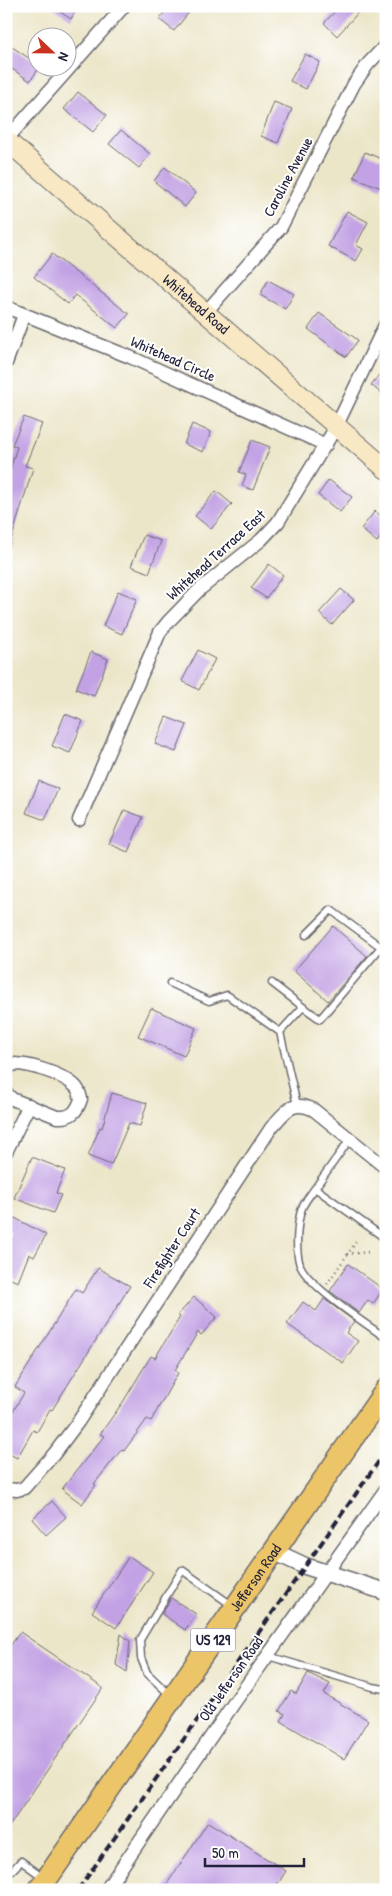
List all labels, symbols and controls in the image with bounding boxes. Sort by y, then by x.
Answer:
north arrow [28,28,78,78]
text: N [54,50,75,65]
street label: Caroline Avenue [258,133,317,220]
street label: Whitehead Road [158,269,234,339]
street label: Whitehead Circle [128,331,219,387]
street label: Whitehead Terrace East [162,504,270,605]
street label: Firefighter Court [137,1203,206,1293]
street label: Jefferson Road [224,1539,286,1616]
road number: US 129 [190,1628,236,1652]
street label: Old Jefferson Road [193,1632,268,1725]
scale bar [205,1836,303,1868]
text: 50 m [212,1842,239,1863]

